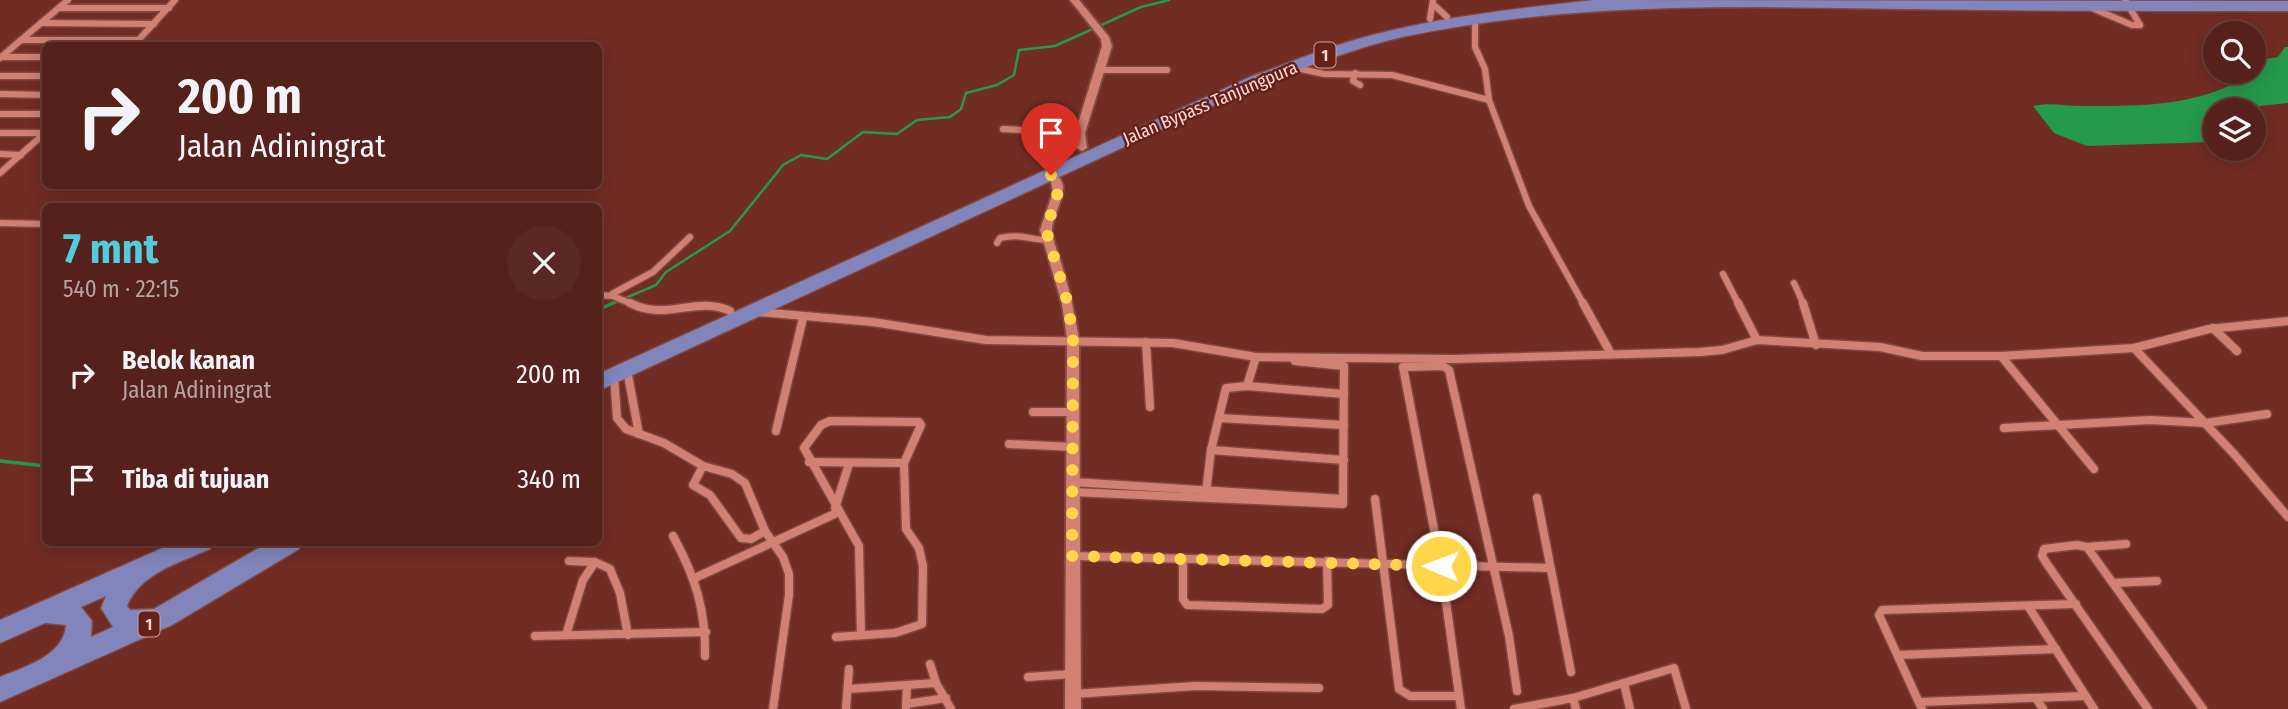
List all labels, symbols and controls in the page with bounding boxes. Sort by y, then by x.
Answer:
map controls [2203,21,2266,161]
button: search [2203,21,2266,84]
road number: 1 [1314,42,1336,68]
street label: Jalan Bypass Tanjungpura [1119,56,1301,150]
text: 200 m [178,67,302,126]
icon: right [63,70,154,161]
button: layers [2203,98,2266,161]
pin [1021,103,1081,175]
icon: arrive [1032,114,1070,152]
text: Jalan Adiningrat [178,127,386,165]
text: 7 mnt [63,224,158,274]
button: close [507,226,581,300]
text: 540 m · 22:15 [63,275,179,303]
text: Belok kanan [122,345,255,376]
icon: right [63,356,101,394]
text: 200 m [516,359,581,390]
text: Jalan Adiningrat [122,376,271,404]
icon: arrive [63,461,101,499]
text: Tiba di tujuan [122,464,269,495]
text: 340 m [517,464,581,495]
position arrow [1404,529,1478,603]
road number: 1 [138,611,160,636]

